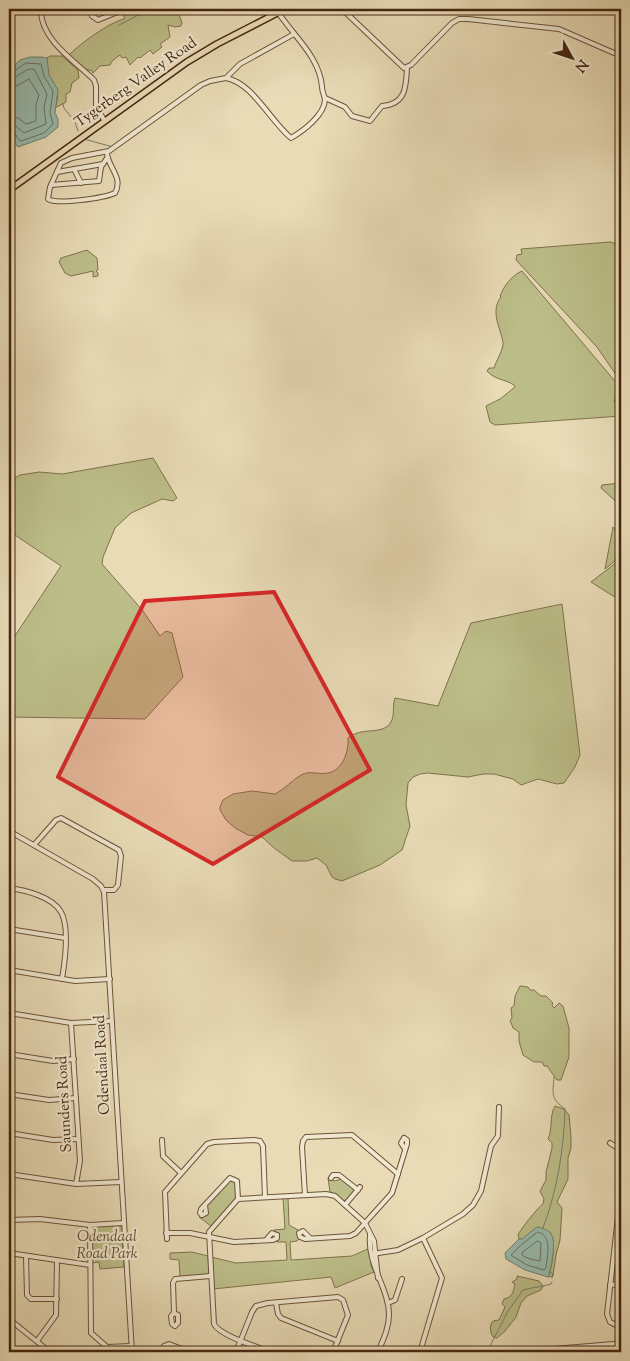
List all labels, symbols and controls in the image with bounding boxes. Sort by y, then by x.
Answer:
north arrow [548,32,598,82]
street label: Tygerberg Valley Road [71,33,202,133]
text: N [569,54,592,76]
street label: Odendaal Road [90,1014,116,1116]
street label: Saunders Road [52,1055,78,1153]
park label: Odendaal Road Park [76,1227,138,1265]

